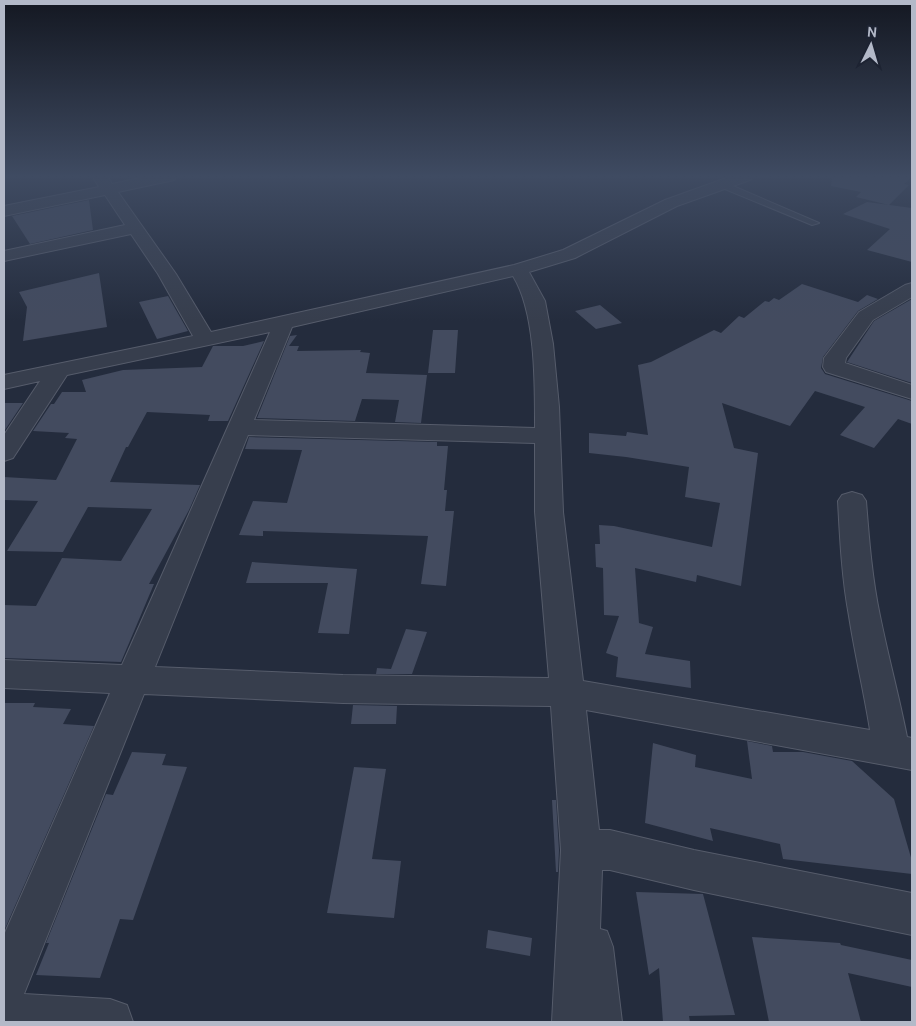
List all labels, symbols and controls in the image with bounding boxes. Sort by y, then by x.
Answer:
north arrow [846,20,896,70]
text: N [866,23,878,41]

